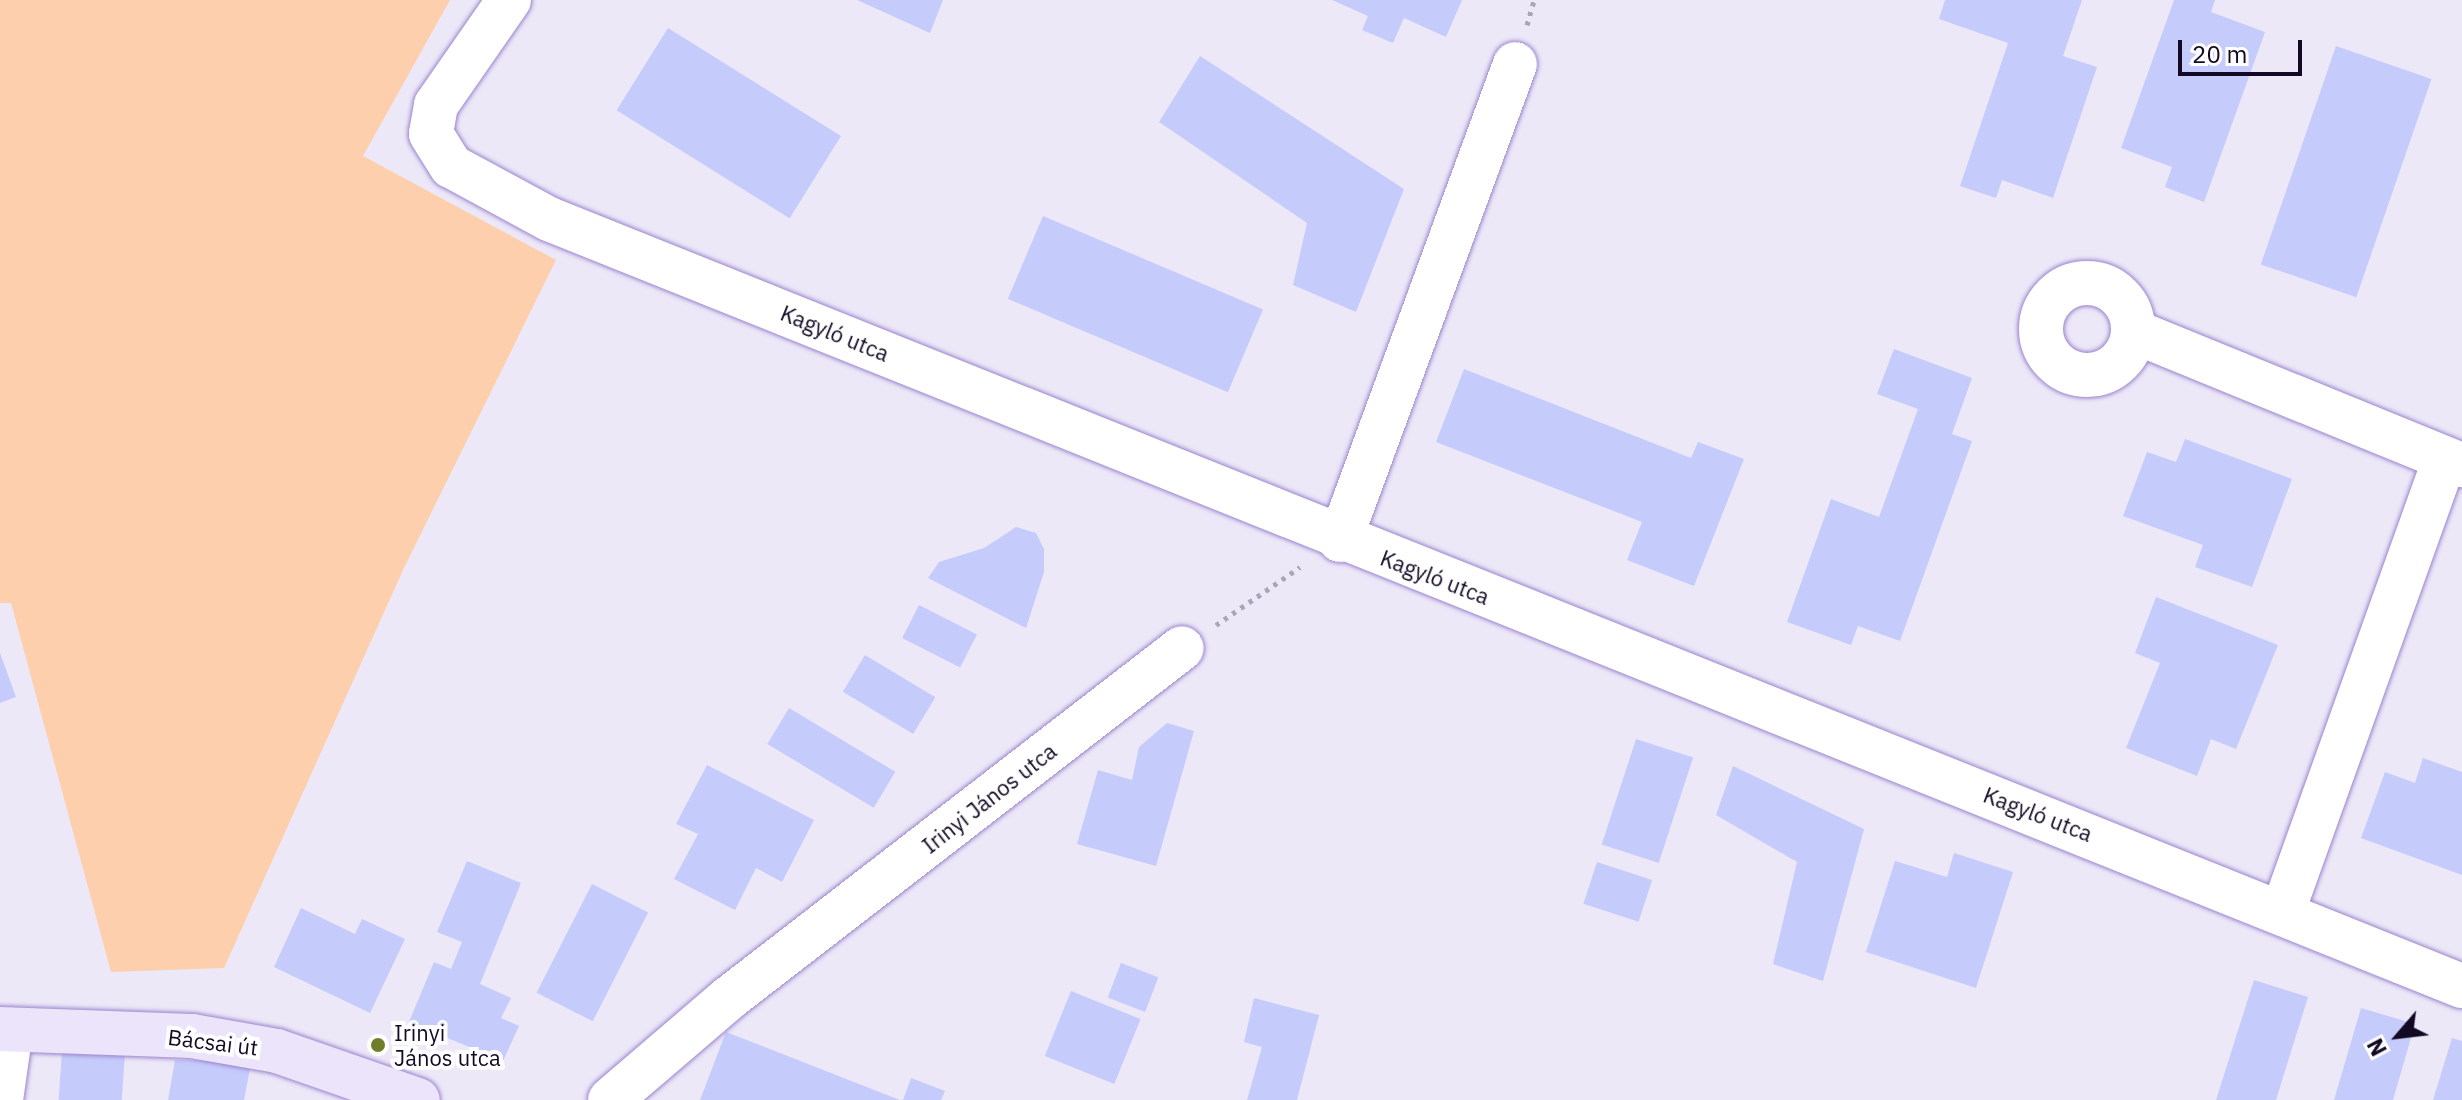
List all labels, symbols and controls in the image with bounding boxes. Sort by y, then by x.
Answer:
scale bar [2182,24,2306,74]
text: 20 m [2192,38,2247,70]
street label: Kagyló utca [777,299,893,367]
street label: Kagyló utca [1377,544,1493,610]
street label: Irinyi János utca [917,737,1061,859]
street label: Kagyló utca [1980,781,2096,847]
north arrow [2358,996,2438,1076]
place label: Irinyi János utca [394,1019,501,1070]
street label: Bácsai út [166,1023,260,1061]
text: N [2360,1034,2393,1061]
marker: Irinyi János utca [369,1036,387,1054]

